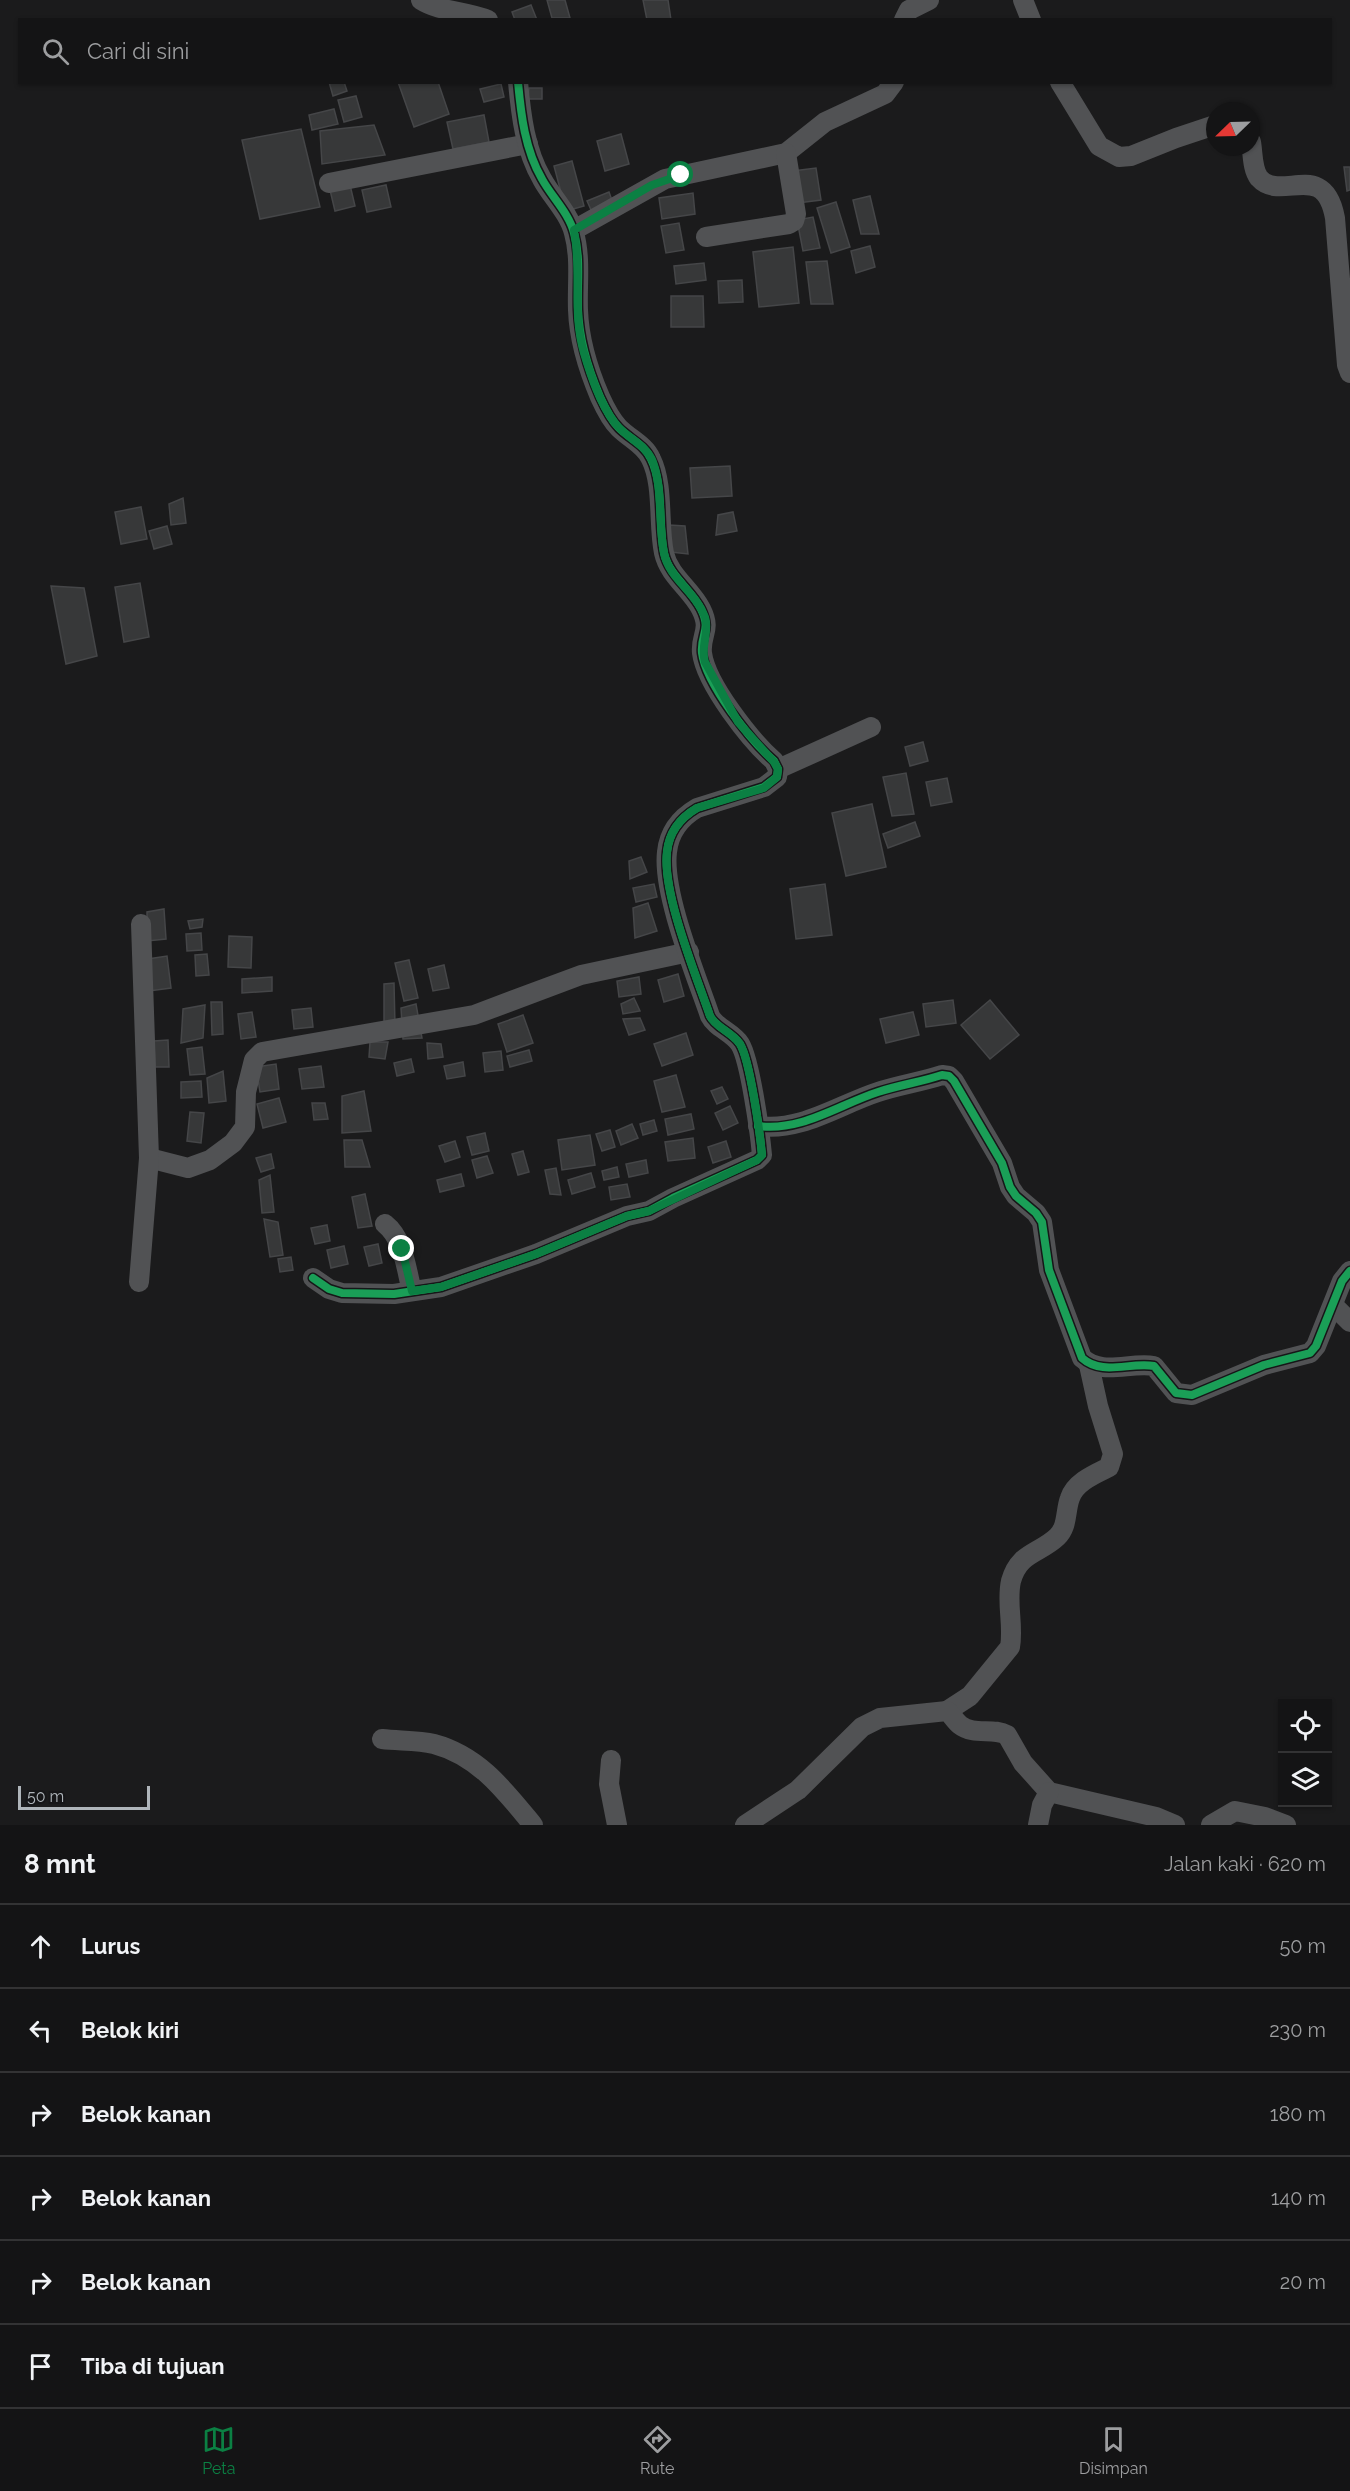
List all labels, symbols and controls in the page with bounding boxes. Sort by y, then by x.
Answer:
search box [18,18,1332,84]
icon: search [39,35,72,68]
text: Cari di sini [87,38,189,64]
north arrow [1206,102,1260,156]
route start [667,161,693,187]
route end [388,1235,414,1261]
map controls [1278,1699,1332,1807]
button: locate [1278,1699,1332,1753]
button: layers [1278,1753,1332,1807]
scale bar [18,1783,150,1810]
text: 50 m [27,1787,64,1806]
text: 8 mnt [24,1849,96,1879]
text: Jalan kaki · 620 m [1164,1852,1326,1876]
icon: ahead [24,1930,57,1963]
text: Lurus [81,1933,140,1959]
text: 50 m [1279,1934,1326,1958]
icon: left [24,2014,57,2047]
text: Belok kiri [81,2017,179,2043]
text: 230 m [1269,2018,1326,2042]
icon: right [24,2098,57,2131]
text: Belok kanan [81,2101,211,2127]
text: 180 m [1270,2102,1326,2126]
icon: right [24,2182,57,2215]
text: Belok kanan [81,2185,211,2211]
text: 140 m [1271,2186,1326,2210]
icon: right [24,2266,57,2299]
text: Belok kanan [81,2269,211,2295]
text: 20 m [1280,2270,1326,2294]
icon: arrive [24,2350,57,2383]
text: Tiba di tujuan [81,2353,224,2379]
tab: Peta [202,2423,235,2478]
tab: Rute [640,2423,674,2478]
tab: Disimpan [1079,2423,1148,2478]

